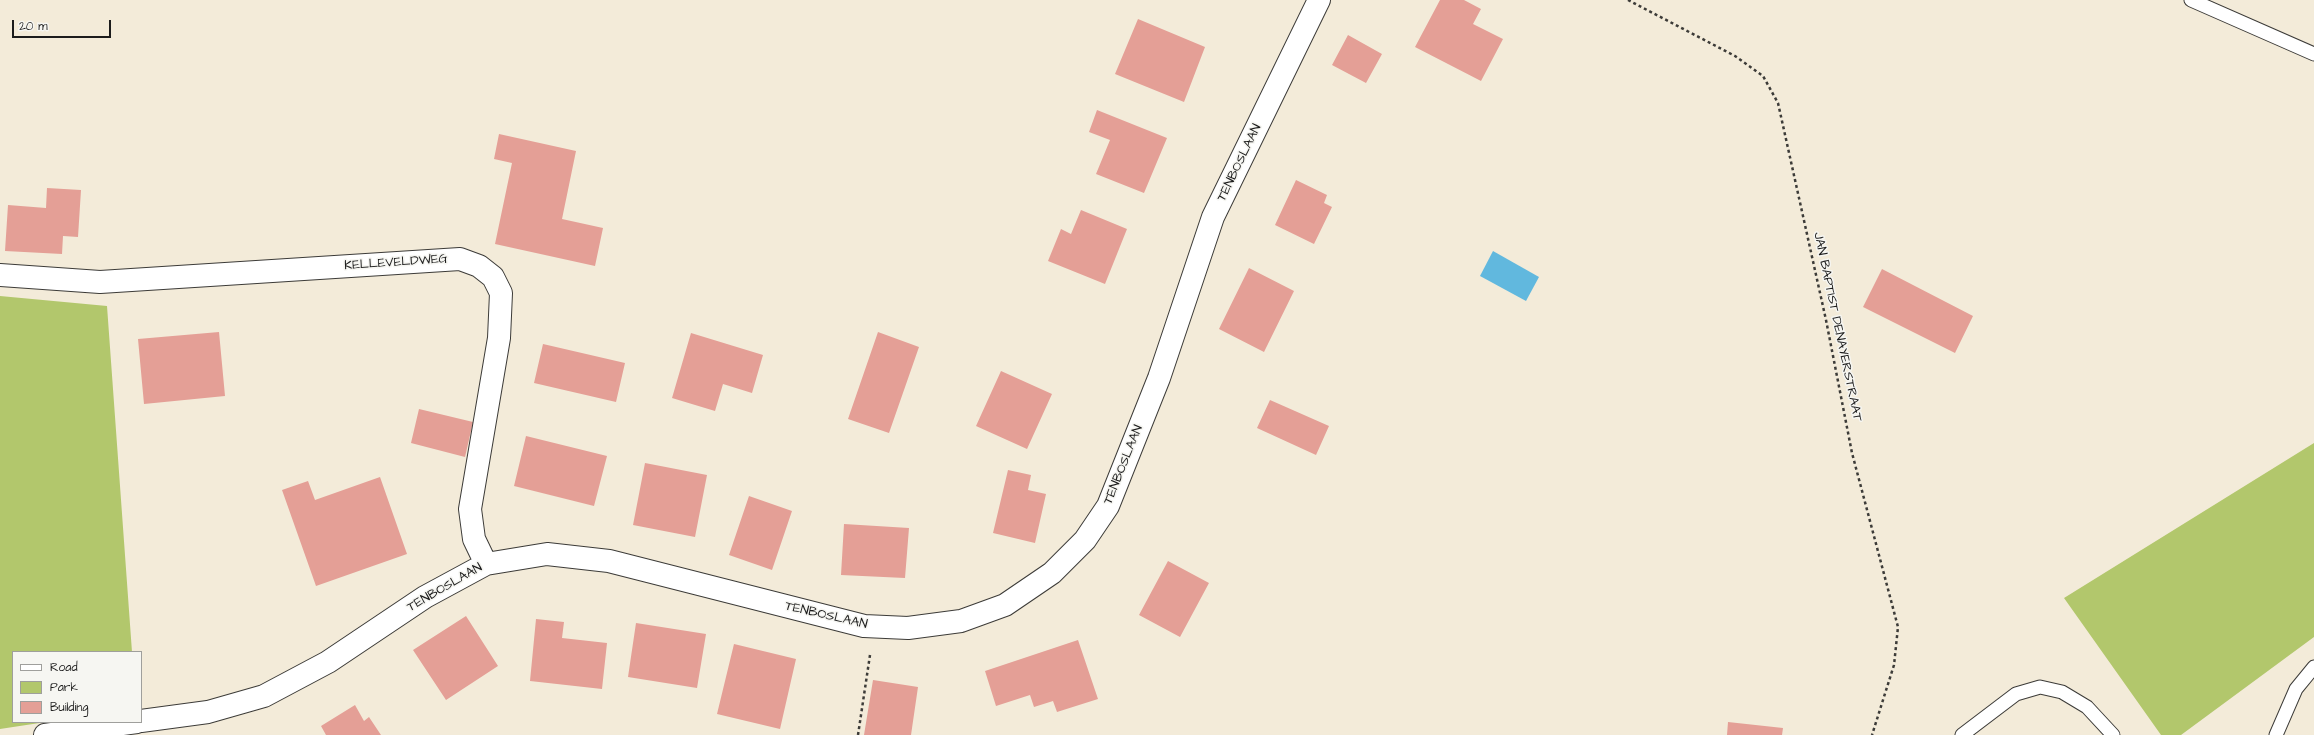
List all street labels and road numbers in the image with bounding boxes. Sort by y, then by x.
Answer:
street label: TENBOSLAAN [1215,122,1265,204]
street label: JAN BAPTIST DENAYERSTRAAT [1809,231,1865,423]
street label: KELLEVELDWEG [344,252,448,274]
street label: TENBOSLAAN [1101,423,1147,507]
street label: TENBOSLAAN [405,560,485,616]
street label: TENBOSLAAN [783,599,869,633]

